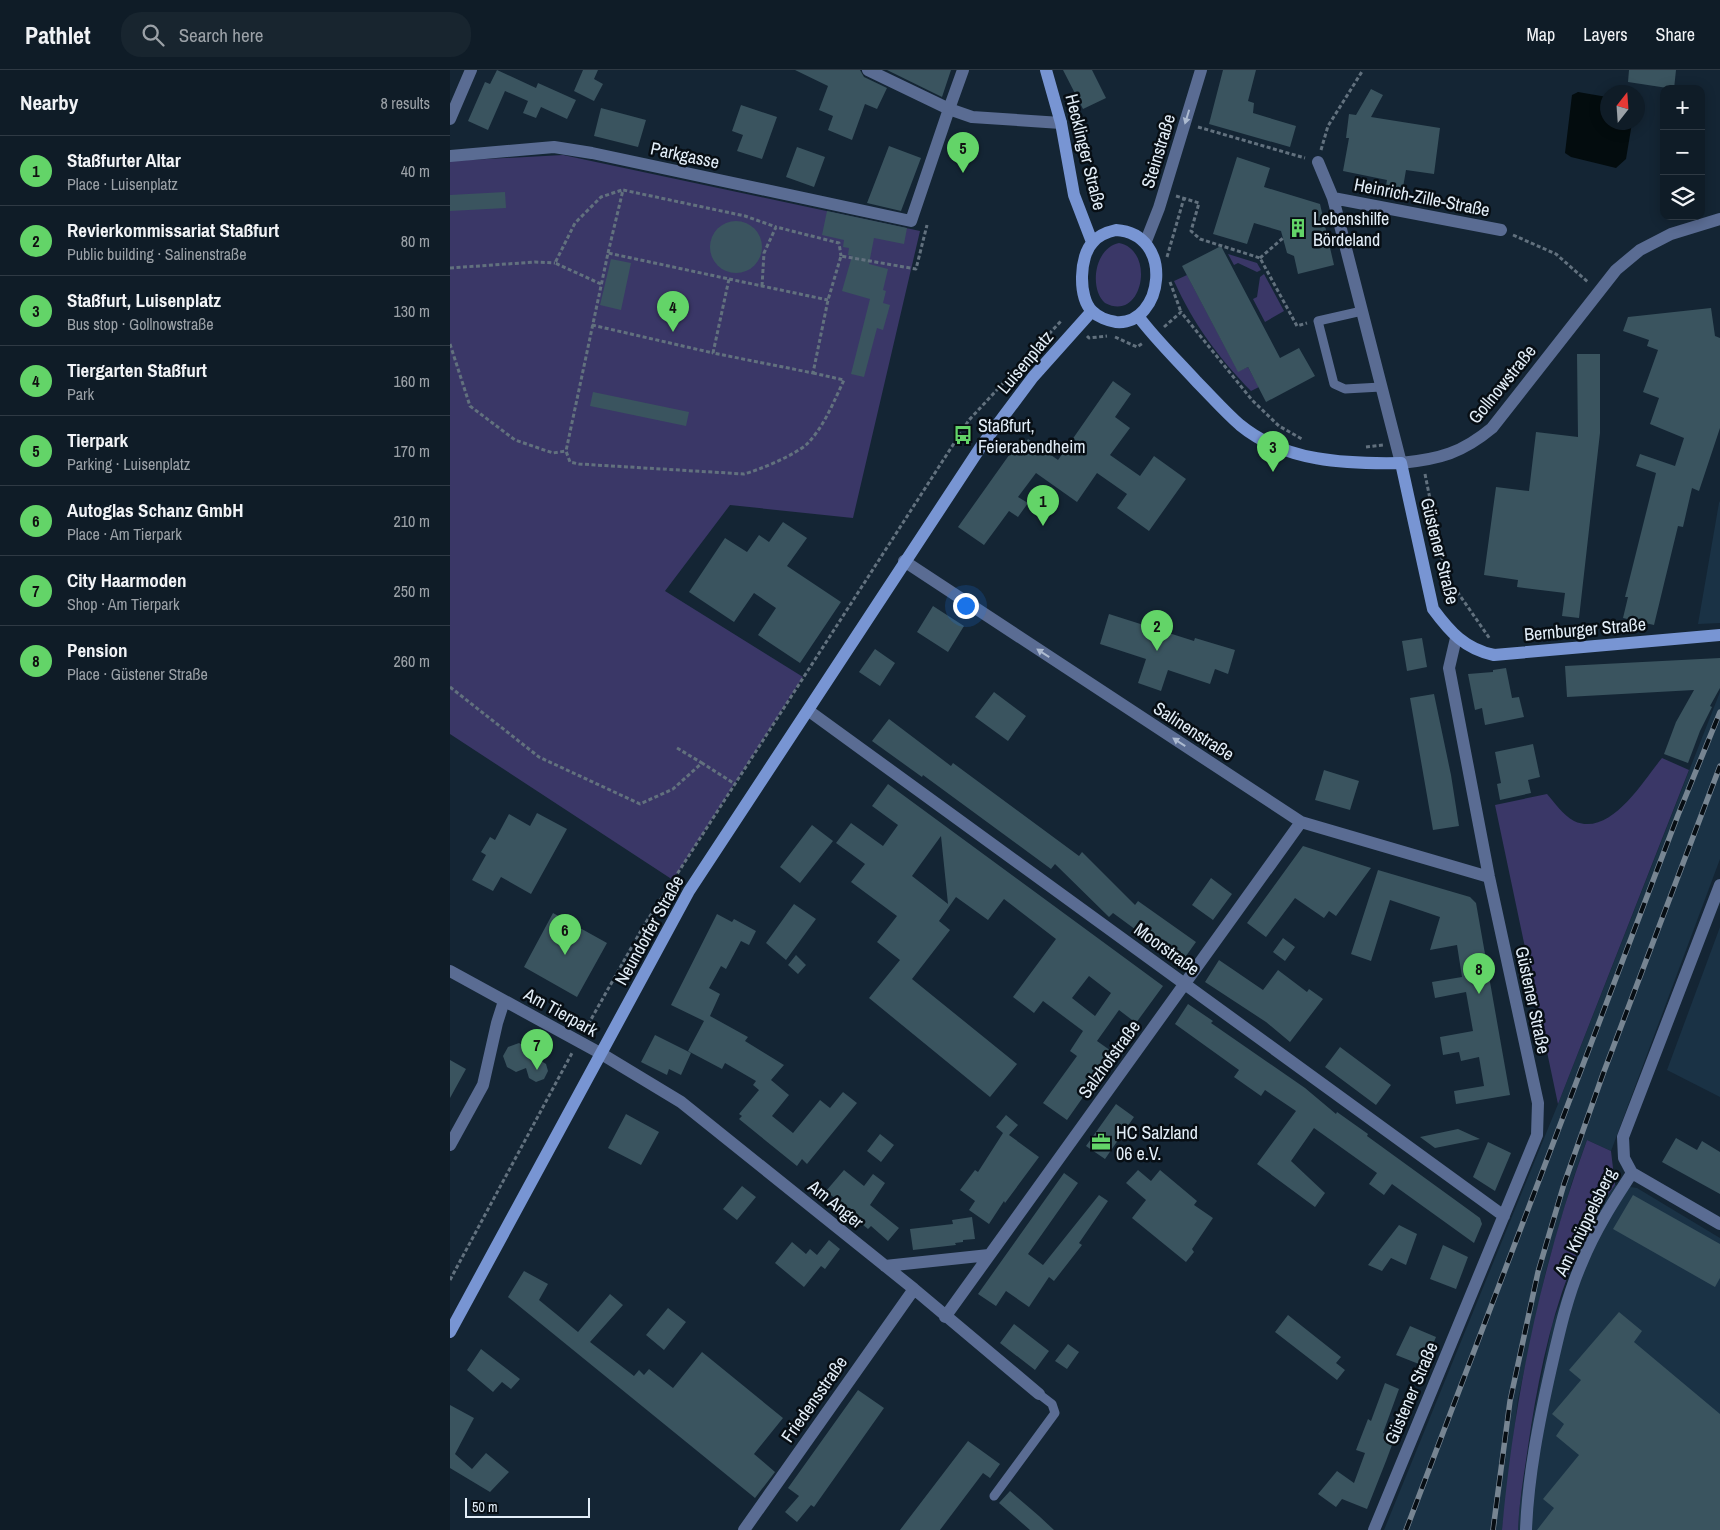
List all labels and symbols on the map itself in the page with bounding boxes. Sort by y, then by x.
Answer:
north arrow [1600,85,1645,130]
street label: Hecklinger Straße [1059,91,1113,213]
one-way arrow [1183,109,1191,124]
street label: Steinstraße [1135,111,1181,191]
pin: 5 [947,132,979,173]
street label: Parkgasse [648,136,722,174]
street label: Heinrich-Zille-Straße [1352,172,1492,222]
place label: Lebenshilfe Bördeland [1313,206,1389,252]
building icon: Lebenshilfe Bördeland [1287,217,1309,239]
pin: 4 [657,291,689,332]
street label: Luisenplatz [991,325,1059,399]
street label: Gollnowstraße [1462,339,1542,429]
place label: Staßfurt, Feierabendheim [978,413,1086,459]
bus stop icon: Staßfurt, Feierabendheim [952,424,974,446]
pin: 3 [1257,431,1289,472]
pin: 1 [1027,485,1059,526]
street label: Güstener Straße [1415,495,1465,607]
your location [953,593,979,619]
pin: 2 [1141,610,1173,651]
street label: Bernburger Straße [1523,611,1647,647]
one-way arrow [1036,648,1050,657]
street label: Salinenstraße [1149,695,1239,767]
one-way arrow [1172,737,1185,747]
street label: Neundorfer Straße [608,870,690,990]
pin: 6 [549,914,581,955]
street label: Moorstraße [1129,917,1205,981]
street label: Güstener Straße [1509,944,1557,1056]
pin: 8 [1463,953,1495,994]
street label: Am Tierpark [519,981,603,1043]
street label: Salzhofstraße [1072,1015,1146,1103]
pin: 7 [521,1029,553,1070]
place label: HC Salzland 06 e.V. [1116,1120,1198,1166]
office icon: HC Salzland 06 e.V. [1090,1131,1112,1153]
street label: Am Knüppelsberg [1548,1163,1622,1281]
street label: Am Anger [802,1173,869,1234]
street label: Güstener Straße [1378,1338,1444,1448]
street label: Friedensstraße [775,1351,853,1447]
scale bar [465,1495,590,1518]

